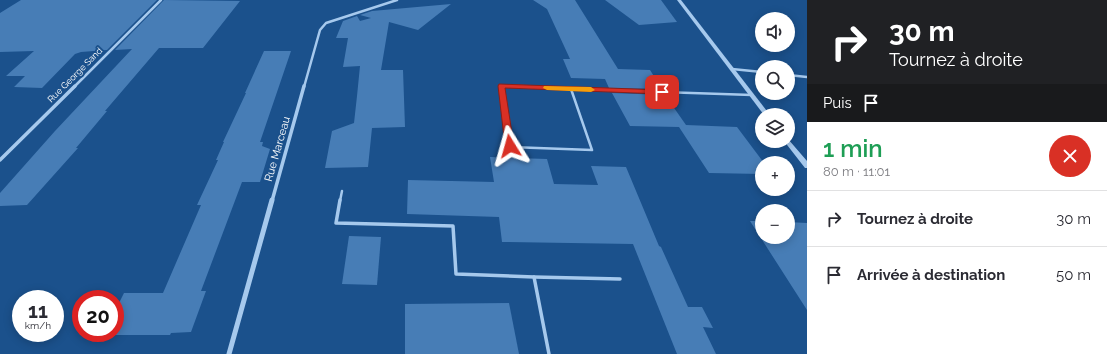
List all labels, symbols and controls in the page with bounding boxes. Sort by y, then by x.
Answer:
map controls [755,12,795,244]
button: sound [755,12,795,52]
text: 30 m [889,15,955,48]
icon: right [823,16,875,68]
street label: Rue George Sand [46,45,105,104]
text: Tournez à droite [889,49,1023,70]
button: search [755,60,795,100]
pin [645,75,679,109]
icon: arrive [651,81,673,103]
icon: arrive [860,92,882,114]
text: Puis [823,94,852,112]
button: layers [755,108,795,148]
street label: Rue Marceau [262,115,293,183]
position arrow [489,125,531,167]
text: 1 min [823,134,883,163]
button: close [1049,135,1091,177]
button: + [755,156,795,196]
text: 80 m · 11:01 [823,164,890,179]
button: − [755,204,795,244]
icon: right [823,208,845,230]
text: Tournez à droite [857,210,973,228]
text: 30 m [1056,210,1091,228]
icon: arrive [823,264,845,286]
text: Arrivée à destination [857,266,1005,284]
text: 50 m [1056,266,1091,284]
speed limit sign: 20 [72,290,124,342]
text: 11 [28,299,48,323]
text: km/h [25,320,51,331]

